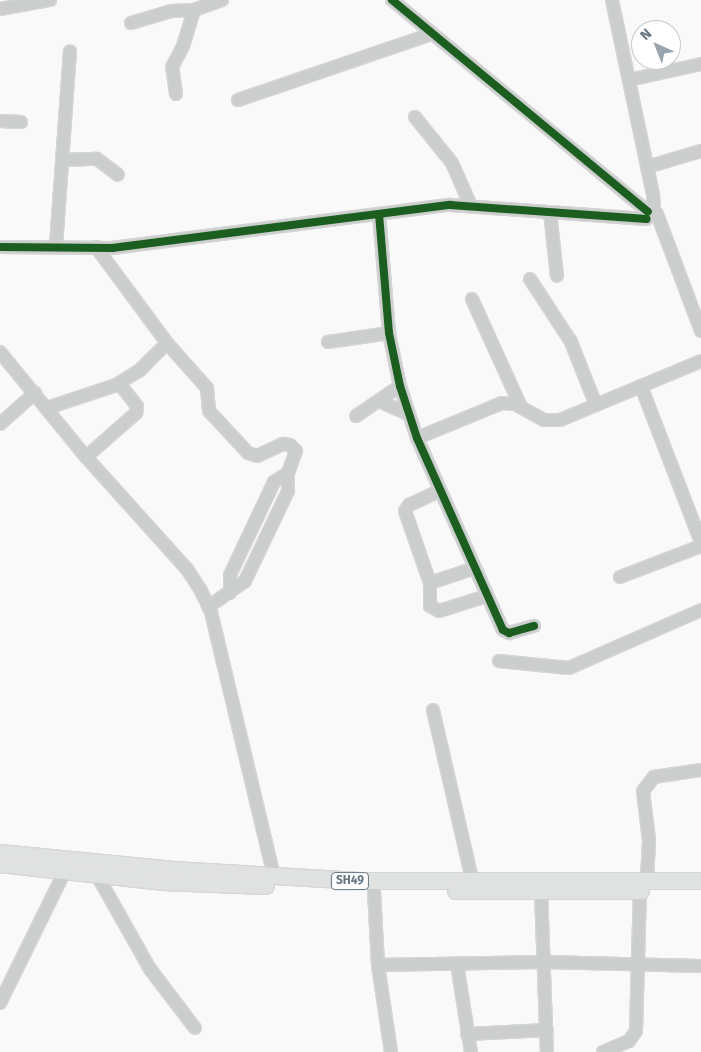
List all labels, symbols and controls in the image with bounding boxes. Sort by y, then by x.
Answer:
north arrow [631,20,681,70]
text: N [637,25,655,44]
road number: SH49 [330,871,370,890]

